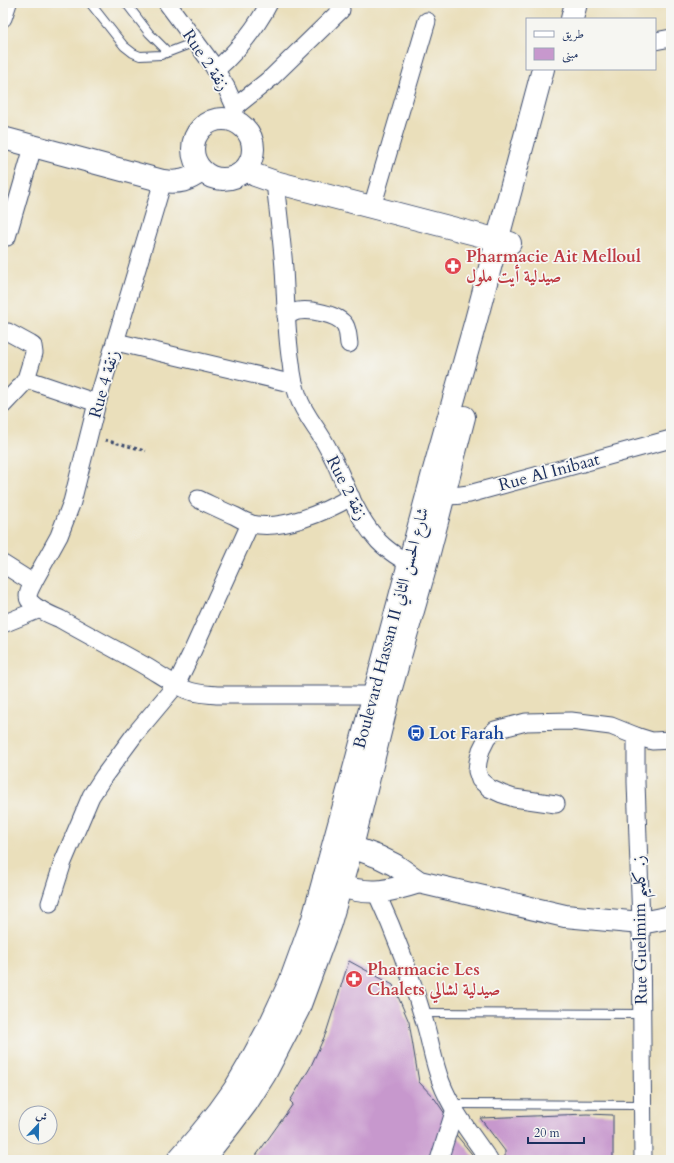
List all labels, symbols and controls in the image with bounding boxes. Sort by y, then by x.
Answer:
legend [526,18,656,70]
street label: Rue 2 زنقة [177,25,235,95]
text: طريق [562,26,584,42]
text: مبنى [562,46,578,63]
place label: Pharmacie Ait Melloul صيدلية أيت ملول [466,245,641,288]
pharmacy icon: Pharmacie Ait Melloul صيدلية أيت ملول [443,256,463,276]
street label: Rue 4 زنقة [83,347,125,421]
street label: Rue Al Inibaat [496,447,603,497]
street label: Rue 2 زنقة [321,452,373,524]
street label: Boulevard Hassan II شارع الحسن الثاني [348,505,437,752]
place label: Lot Farah [429,722,505,745]
bus stop icon: Lot Farah [406,723,426,743]
street label: Rue Guelmim ز. كلميم [627,855,658,1005]
place label: Pharmacie Les Chalets صيدلية لشالي [367,958,500,1004]
pharmacy icon: Pharmacie Les Chalets صيدلية لشالي [344,969,364,989]
north arrow [18,1105,58,1145]
text: ش [34,1107,50,1125]
scale bar [528,1119,584,1145]
text: 20 m [534,1125,561,1141]

